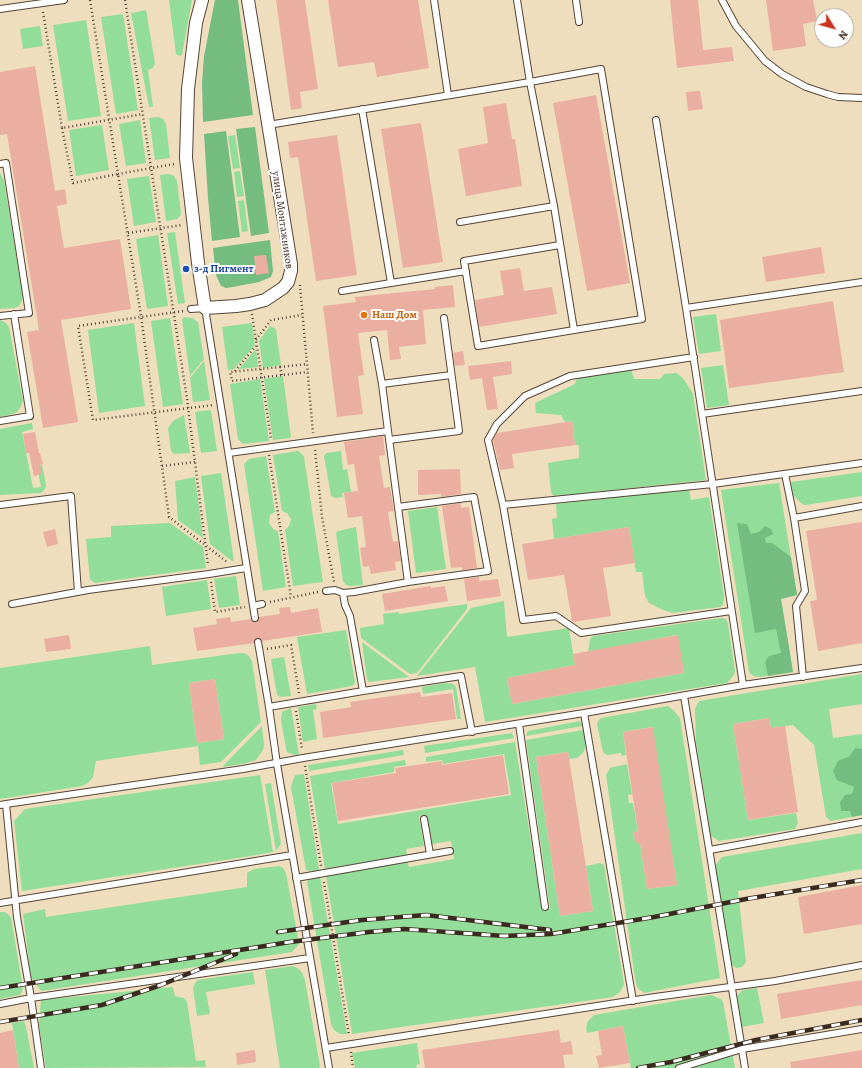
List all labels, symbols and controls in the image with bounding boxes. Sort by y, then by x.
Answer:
north arrow [814,8,854,48]
text: N [835,27,852,43]
street label: улица Монтажников [269,170,295,270]
place label: з-д Пигмент [194,262,254,276]
marker: з-д Пигмент [181,264,191,274]
place label: Наш Дом [372,308,417,322]
marker: Наш Дом [359,310,369,320]

